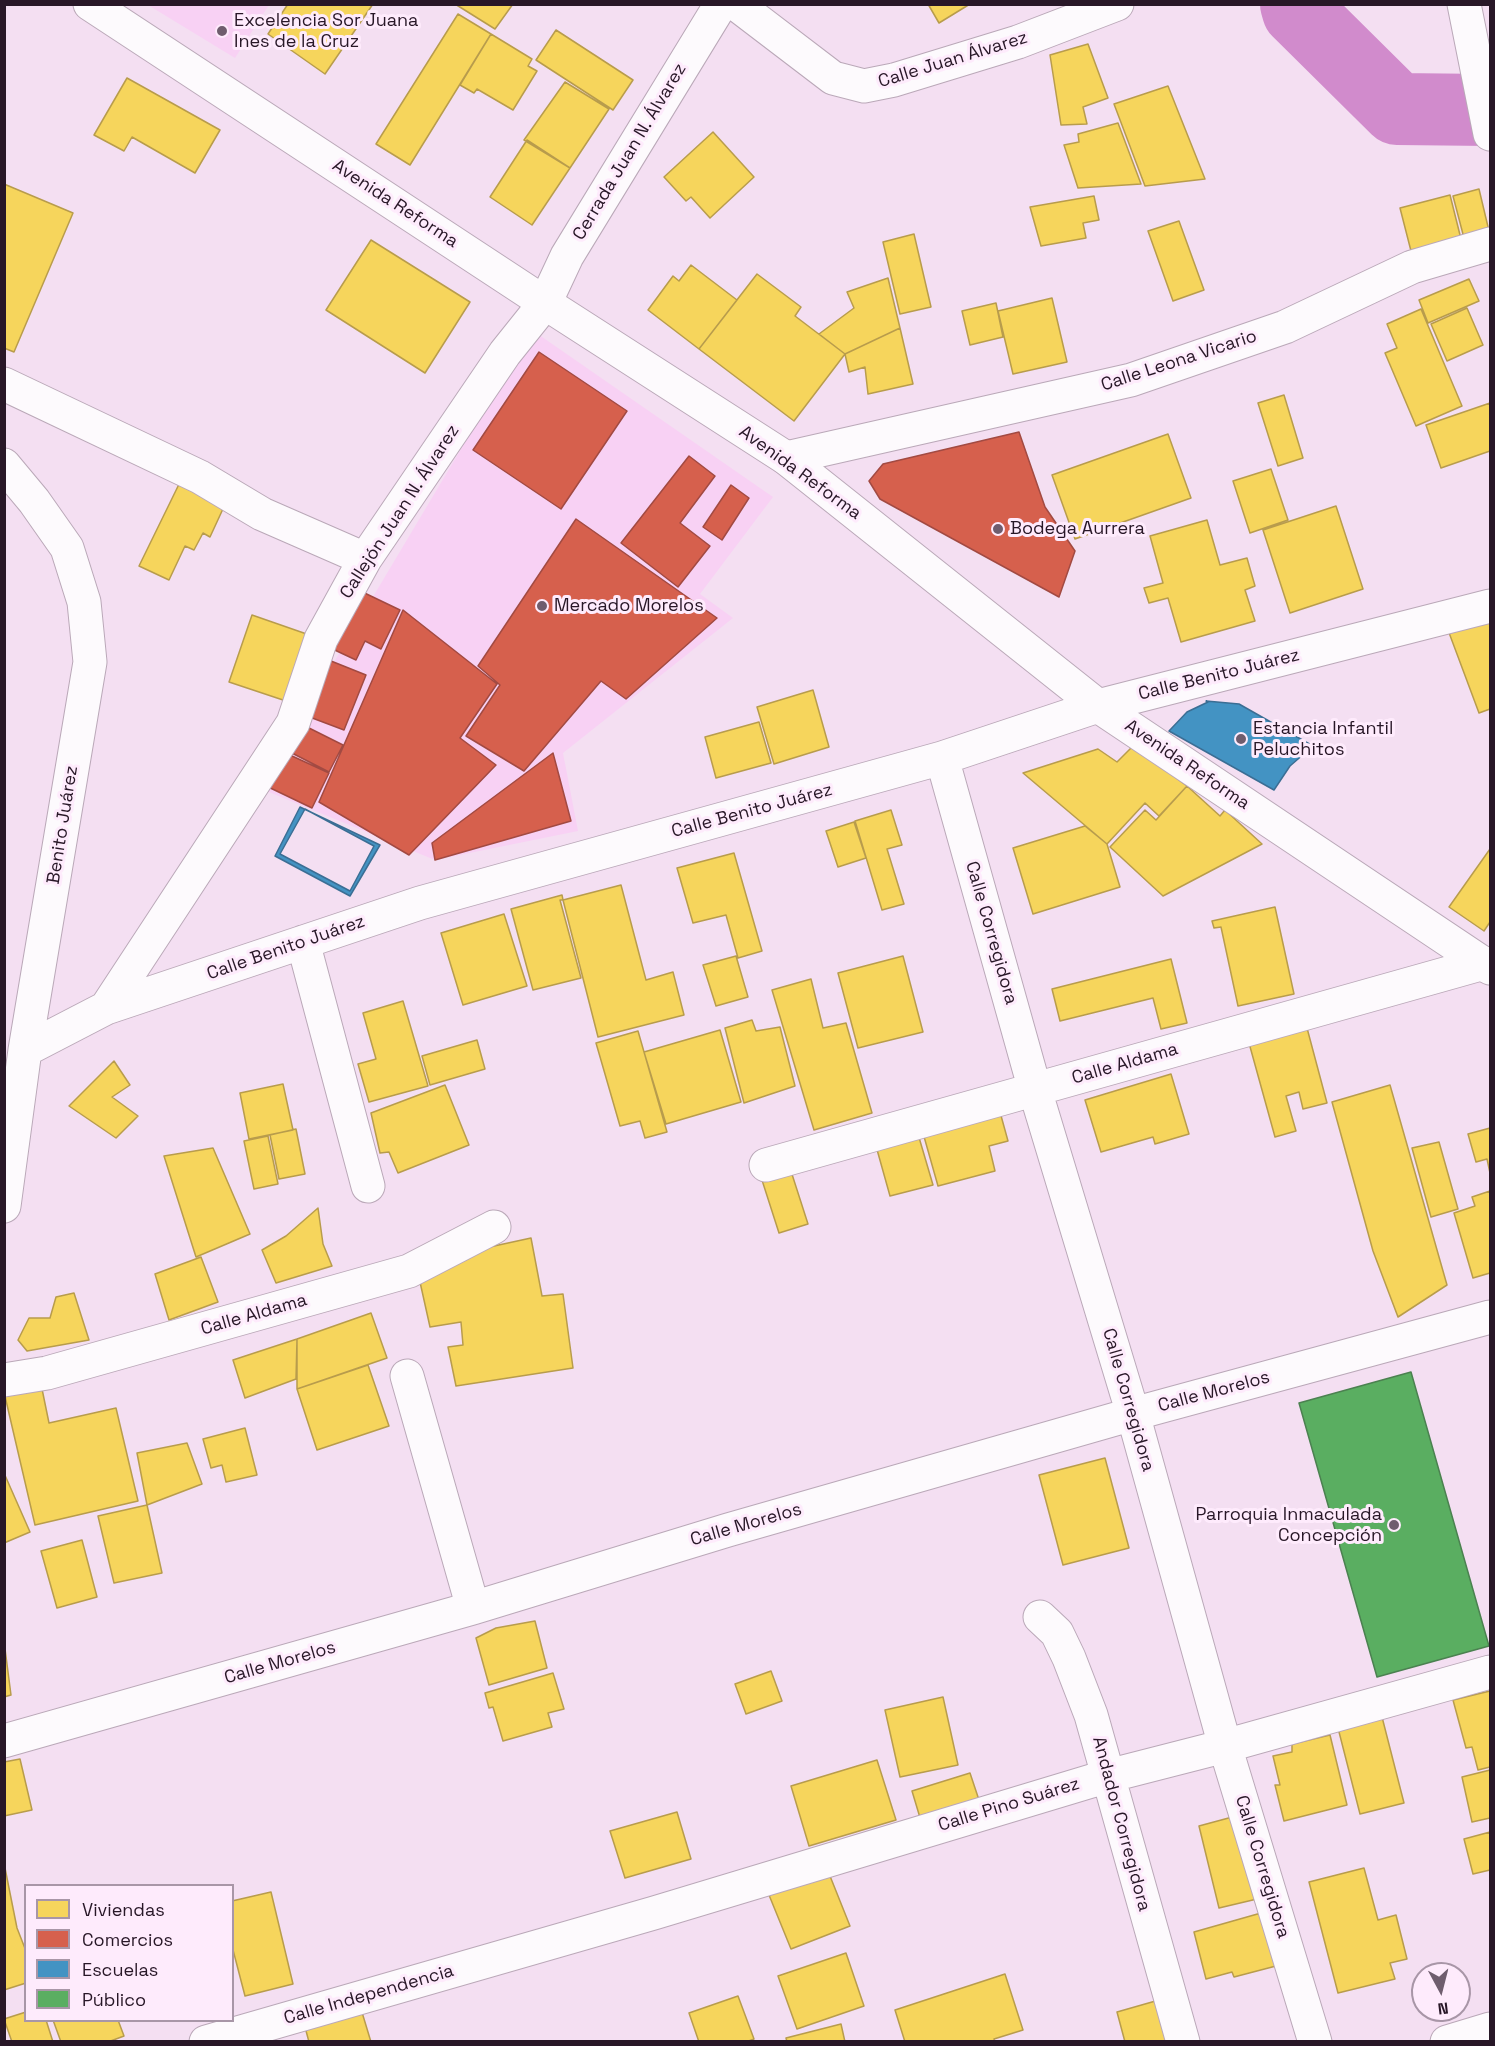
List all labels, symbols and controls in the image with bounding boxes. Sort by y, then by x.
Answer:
place label: Excelencia Sor Juana Ines de la Cruz [234,10,418,52]
marker: Excelencia Sor Juana Ines de la Cruz [215,24,229,38]
street label: Calle Juan Álvarez [876,27,1030,93]
street label: Cerrada Juan N. Álvarez [569,60,691,244]
street label: Avenida Reforma [328,155,462,253]
street label: Calle Leona Vicario [1098,326,1260,396]
street label: Callejón Juan N. Álvarez [336,421,464,603]
street label: Avenida Reforma [735,421,865,525]
place label: Bodega Aurrera [1010,518,1145,540]
marker: Bodega Aurrera [991,522,1005,536]
place label: Mercado Morelos [554,595,704,617]
marker: Mercado Morelos [535,599,549,613]
street label: Calle Benito Juárez [1136,645,1302,705]
street label: Avenida Reforma [1120,715,1254,815]
place label: Estancia Infantil Peluchitos [1253,718,1393,760]
marker: Estancia Infantil Peluchitos [1234,732,1248,746]
street label: Benito Juárez [43,764,83,886]
street label: Calle Benito Juárez [669,779,835,843]
street label: Calle Corregidora [960,859,1022,1007]
street label: Calle Benito Juárez [204,911,368,985]
street label: Calle Aldama [1069,1039,1181,1089]
street label: Calle Aldama [198,1290,310,1340]
street label: Calle Corregidora [1097,1326,1159,1474]
street label: Calle Morelos [1156,1367,1272,1417]
street label: Calle Morelos [688,1499,804,1551]
place label: Parroquia Inmaculada Concepción [1195,1504,1382,1546]
marker: Parroquia Inmaculada Concepción [1387,1518,1401,1532]
street label: Calle Morelos [222,1637,338,1689]
street label: Andador Corregidora [1087,1734,1155,1914]
street label: Calle Pino Suárez [936,1773,1082,1837]
street label: Calle Corregidora [1230,1793,1294,1941]
legend [24,1884,234,2022]
text: Viviendas [82,1898,165,1921]
text: Comercios [82,1928,173,1951]
text: Escuelas [82,1958,158,1981]
street label: Calle Independencia [282,1960,456,2030]
north arrow [1411,1962,1471,2022]
text: Público [82,1988,146,2011]
text: N [1436,1997,1450,2019]

